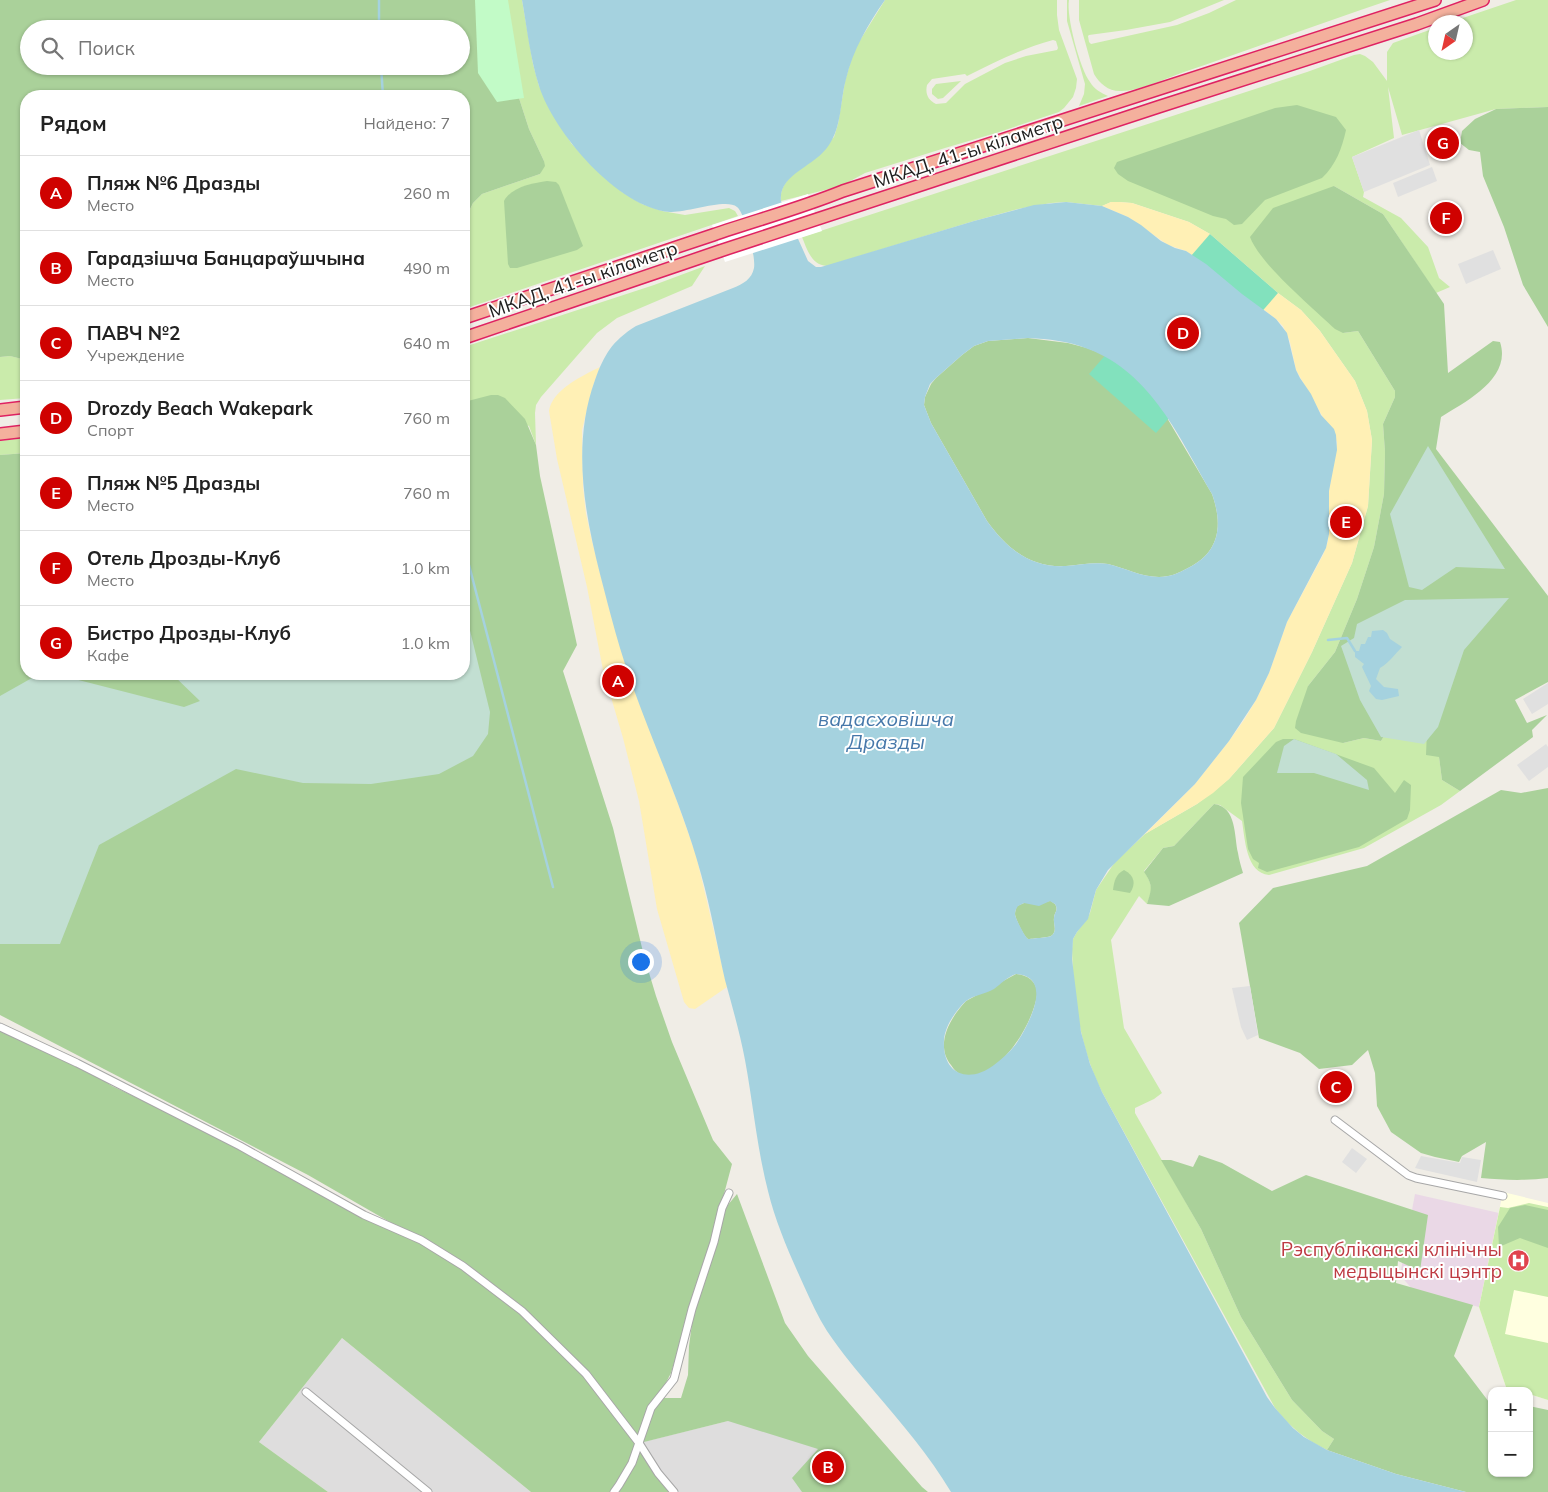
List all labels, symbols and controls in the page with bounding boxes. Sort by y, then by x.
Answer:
north arrow [1428,15,1473,60]
search box [20,20,470,75]
icon: search [38,34,66,62]
text: Поиск [78,36,135,60]
street label: МКАД, 41-ы кіламетр [870,109,1066,193]
text: Рядом [40,110,107,136]
text: Найдено: 7 [364,113,450,133]
pin: G [1427,124,1459,162]
text: Пляж №6 Дразды [87,171,260,195]
text: A [50,183,62,203]
text: 260 m [403,183,450,203]
text: Место [87,195,134,215]
pin: F [1430,199,1462,237]
street label: МКАД, 41-ы кіламетр [485,235,681,323]
text: Гарадзішча Банцараўшчына [87,246,365,270]
text: B [50,258,62,278]
text: 490 m [403,258,450,278]
text: Место [87,270,134,290]
pin: D [1167,314,1199,352]
text: ПАВЧ №2 [87,321,180,345]
text: C [51,333,61,353]
text: 640 m [403,333,450,353]
text: Учреждение [87,345,185,365]
text: Drozdy Beach Wakepark [87,396,313,420]
text: D [50,408,62,428]
text: 760 m [403,408,450,428]
text: Спорт [87,420,134,440]
text: Пляж №5 Дразды [87,471,260,495]
text: E [51,483,61,503]
text: 760 m [403,483,450,503]
text: Место [87,495,134,515]
pin: E [1330,503,1362,541]
text: Отель Дрозды-Клуб [87,546,281,570]
text: F [51,558,61,578]
text: 1.0 km [401,558,450,578]
text: Место [87,570,134,590]
text: Бистро Дрозды-Клуб [87,621,291,645]
text: G [50,633,62,653]
text: 1.0 km [401,633,450,653]
text: Кафе [87,645,129,665]
pin: A [602,662,634,700]
water label: вадасховішча Дразды [818,706,954,754]
your location [628,949,654,975]
pin: C [1320,1068,1352,1106]
place label: Рэспубліканскі клінічны медыцынскі цэнтр [1281,1237,1502,1283]
hospital icon: Рэспубліканскі клінічны медыцынскі цэнтр [1506,1248,1530,1272]
map controls [1488,1387,1533,1477]
button: + [1488,1387,1533,1432]
button: − [1488,1432,1533,1477]
pin: B [812,1448,844,1486]

